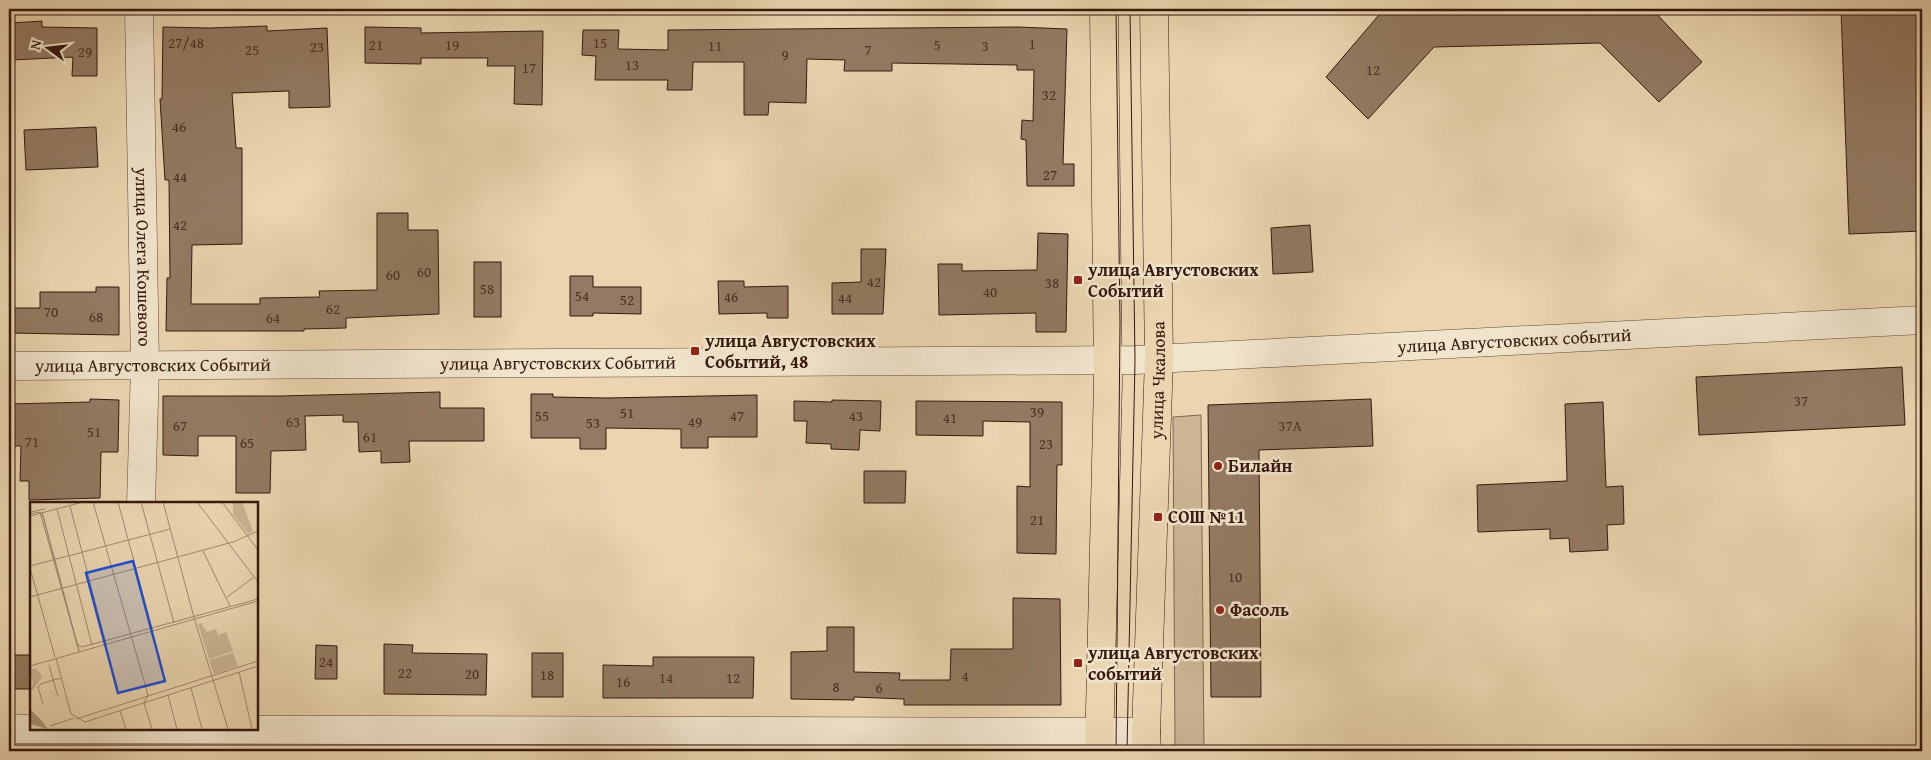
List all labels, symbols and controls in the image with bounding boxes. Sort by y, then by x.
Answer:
north arrow [22,22,72,72]
house number: 27/48 [168,32,204,53]
house number: 15 [593,32,607,53]
house number: 1 [1028,33,1036,54]
house number: 21 [369,34,383,55]
house number: 19 [445,34,459,55]
house number: 5 [933,34,941,55]
house number: 11 [708,35,722,56]
house number: 3 [981,35,989,56]
house number: 23 [310,36,324,57]
text: N [25,37,46,52]
house number: 25 [245,39,259,60]
house number: 7 [864,39,872,60]
house number: 29 [78,41,92,62]
house number: 9 [781,44,789,65]
house number: 13 [625,54,639,75]
house number: 17 [522,57,536,78]
house number: 12 [1366,59,1380,80]
house number: 32 [1042,84,1056,105]
house number: 46 [172,116,186,137]
house number: 27 [1043,164,1057,185]
street label: улица Олега Кошевого [129,166,159,347]
house number: 44 [173,166,187,187]
house number: 42 [173,214,187,235]
place label: улица Августовских Событий [1087,256,1259,304]
house number: 60 [417,261,431,282]
house number: 60 [386,264,400,285]
house number: 42 [867,271,881,292]
house number: 38 [1045,272,1059,293]
marker: улица Августовских Событий [1072,274,1084,286]
house number: 58 [480,278,494,299]
house number: 40 [983,281,997,302]
house number: 54 [575,285,589,306]
house number: 46 [724,286,738,307]
house number: 44 [838,287,852,308]
house number: 52 [620,289,634,310]
house number: 62 [326,298,340,319]
house number: 70 [44,301,58,322]
house number: 68 [89,306,103,327]
house number: 64 [266,307,280,328]
street label: улица Чкалова [1142,321,1172,441]
street label: улица Августовских событий [1396,321,1632,360]
place label: улица Августовских Событий, 48 [704,327,876,375]
marker: улица Августовских Событий, 48 [689,345,701,357]
street label: улица Августовских Событий [439,348,676,377]
street label: улица Августовских Событий [34,351,271,379]
house number: 37 [1794,390,1808,411]
house number: 39 [1030,401,1044,422]
house number: 51 [620,402,634,423]
house number: 55 [535,405,549,426]
house number: 47 [730,405,744,426]
house number: 43 [849,405,863,426]
house number: 41 [943,407,957,428]
house number: 63 [286,411,300,432]
house number: 49 [688,411,702,432]
house number: 53 [586,412,600,433]
house number: 67 [173,415,187,436]
house number: 37А [1278,415,1302,436]
house number: 51 [87,421,101,442]
house number: 61 [363,426,377,447]
house number: 71 [25,431,39,452]
house number: 65 [240,432,254,453]
house number: 23 [1039,433,1053,454]
place label: Билайн [1228,452,1293,479]
marker: Билайн [1212,460,1224,472]
inset map [30,502,258,730]
place label: СОШ №11 [1168,503,1245,530]
house number: 21 [1030,509,1044,530]
marker: СОШ №11 [1152,511,1164,523]
house number: 10 [1228,566,1242,587]
place label: Фасоль [1230,596,1289,623]
marker: Фасоль [1214,604,1226,616]
place label: улица Августовских событий [1087,639,1259,687]
house number: 24 [319,651,333,672]
marker: улица Августовских событий [1072,657,1084,669]
house number: 22 [398,662,412,683]
house number: 20 [465,663,479,684]
house number: 18 [540,664,554,685]
house number: 4 [961,665,969,686]
house number: 14 [659,667,673,688]
house number: 12 [726,667,740,688]
house number: 16 [616,671,630,692]
house number: 8 [832,676,840,697]
house number: 6 [875,677,883,698]

